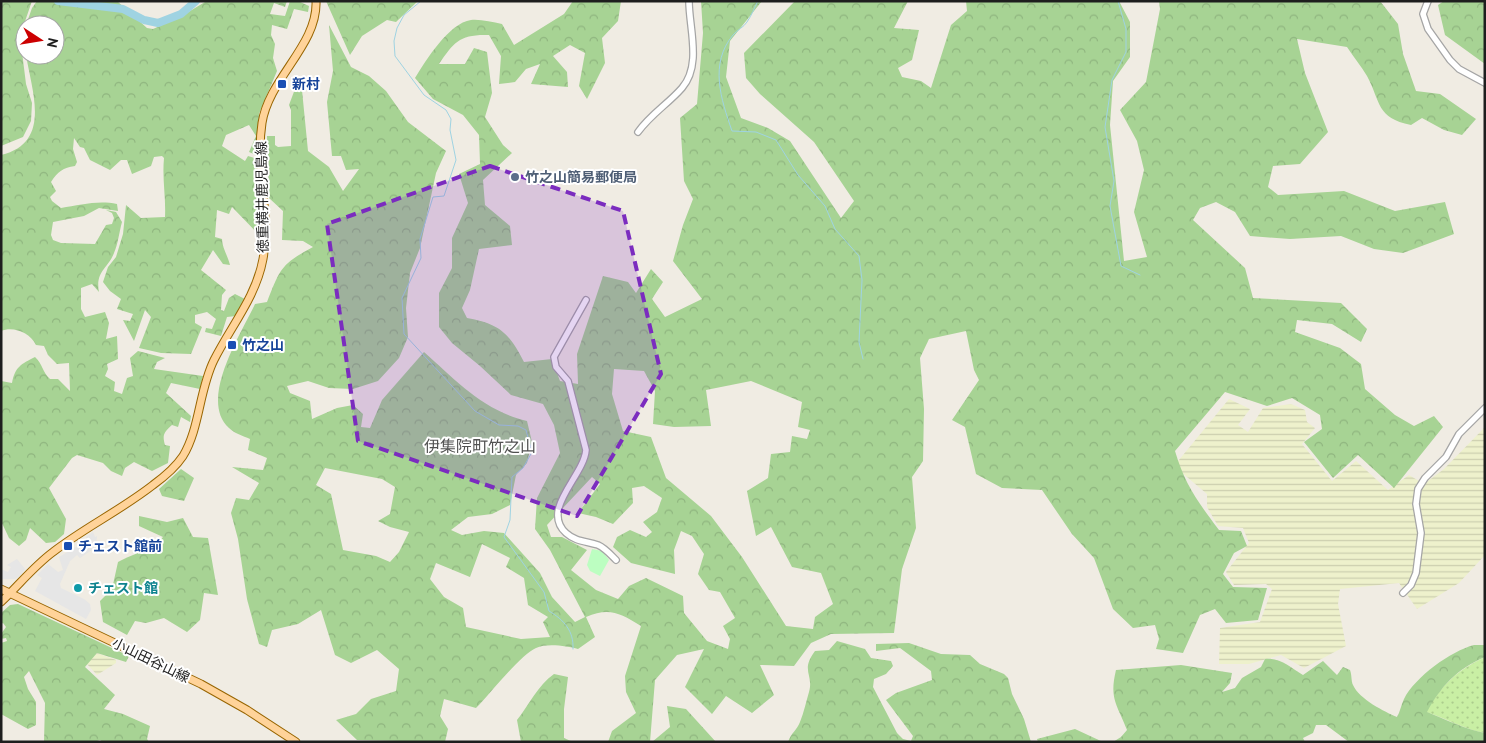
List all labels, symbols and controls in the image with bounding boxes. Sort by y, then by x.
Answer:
north arrow [15,15,65,65]
text: N [43,36,62,49]
place label: 新村 [292,75,320,93]
marker: 新村 [276,78,288,90]
street label: 徳重横井鹿児島線 [252,141,272,253]
place label: 竹之山簡易郵便局 [525,168,637,186]
marker: 竹之山簡易郵便局 [509,171,521,183]
place label: 竹之山 [242,336,284,354]
marker: 竹之山 [226,339,238,351]
district label: 伊集院町竹之山 [424,436,536,456]
place label: チェスト館前 [78,537,162,555]
marker: チェスト館前 [62,540,74,552]
place label: チェスト館 [88,579,158,597]
marker: チェスト館 [72,582,84,594]
street label: 小山田谷山線 [109,633,193,687]

